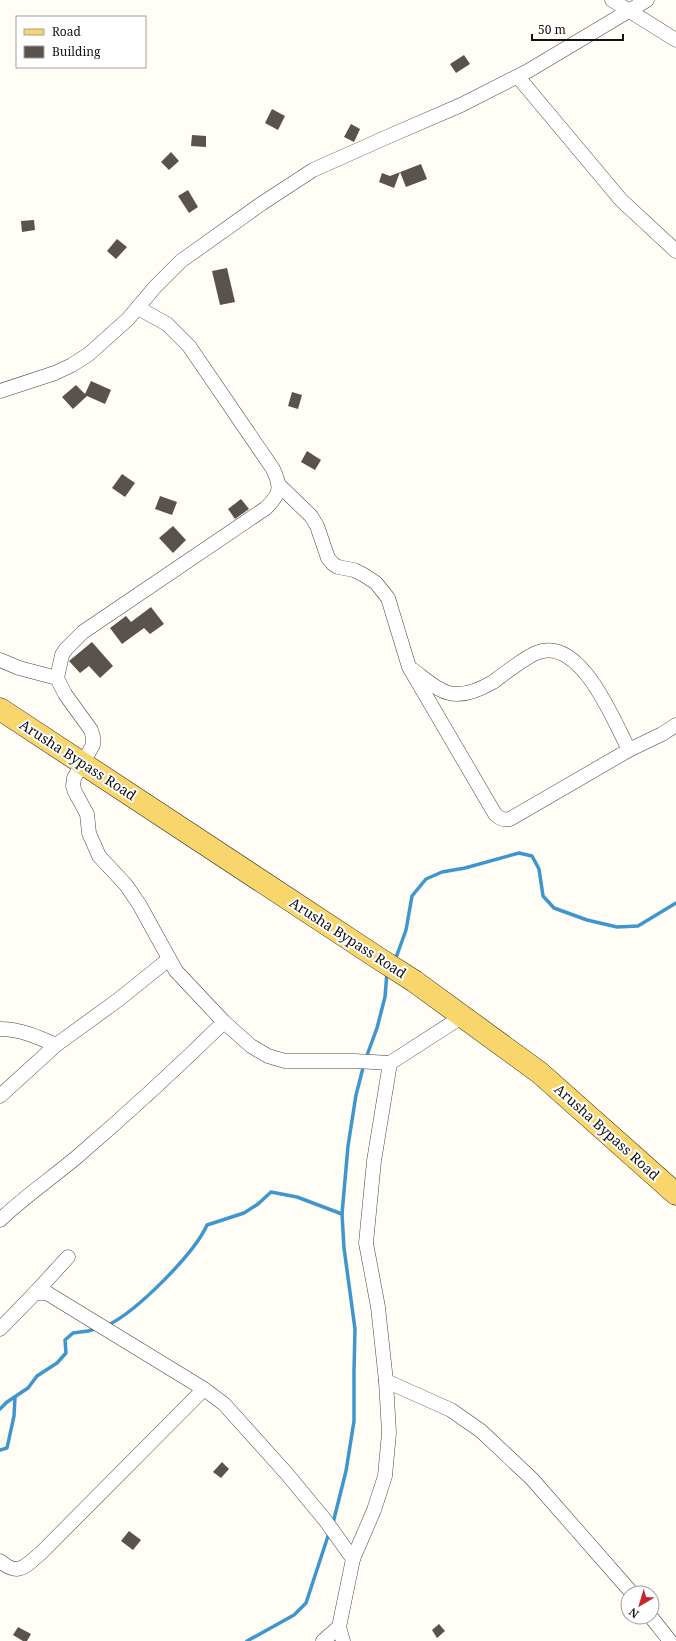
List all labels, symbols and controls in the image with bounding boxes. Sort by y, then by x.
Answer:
legend [16,16,146,68]
scale bar [532,16,623,42]
text: 50 m [538,21,566,38]
text: Road [52,23,82,40]
text: Building [52,43,101,60]
street label: Arusha Bypass Road [16,715,141,805]
street label: Arusha Bypass Road [286,893,411,983]
street label: Arusha Bypass Road [551,1079,664,1184]
north arrow [620,1585,660,1625]
text: N [625,1604,642,1622]

